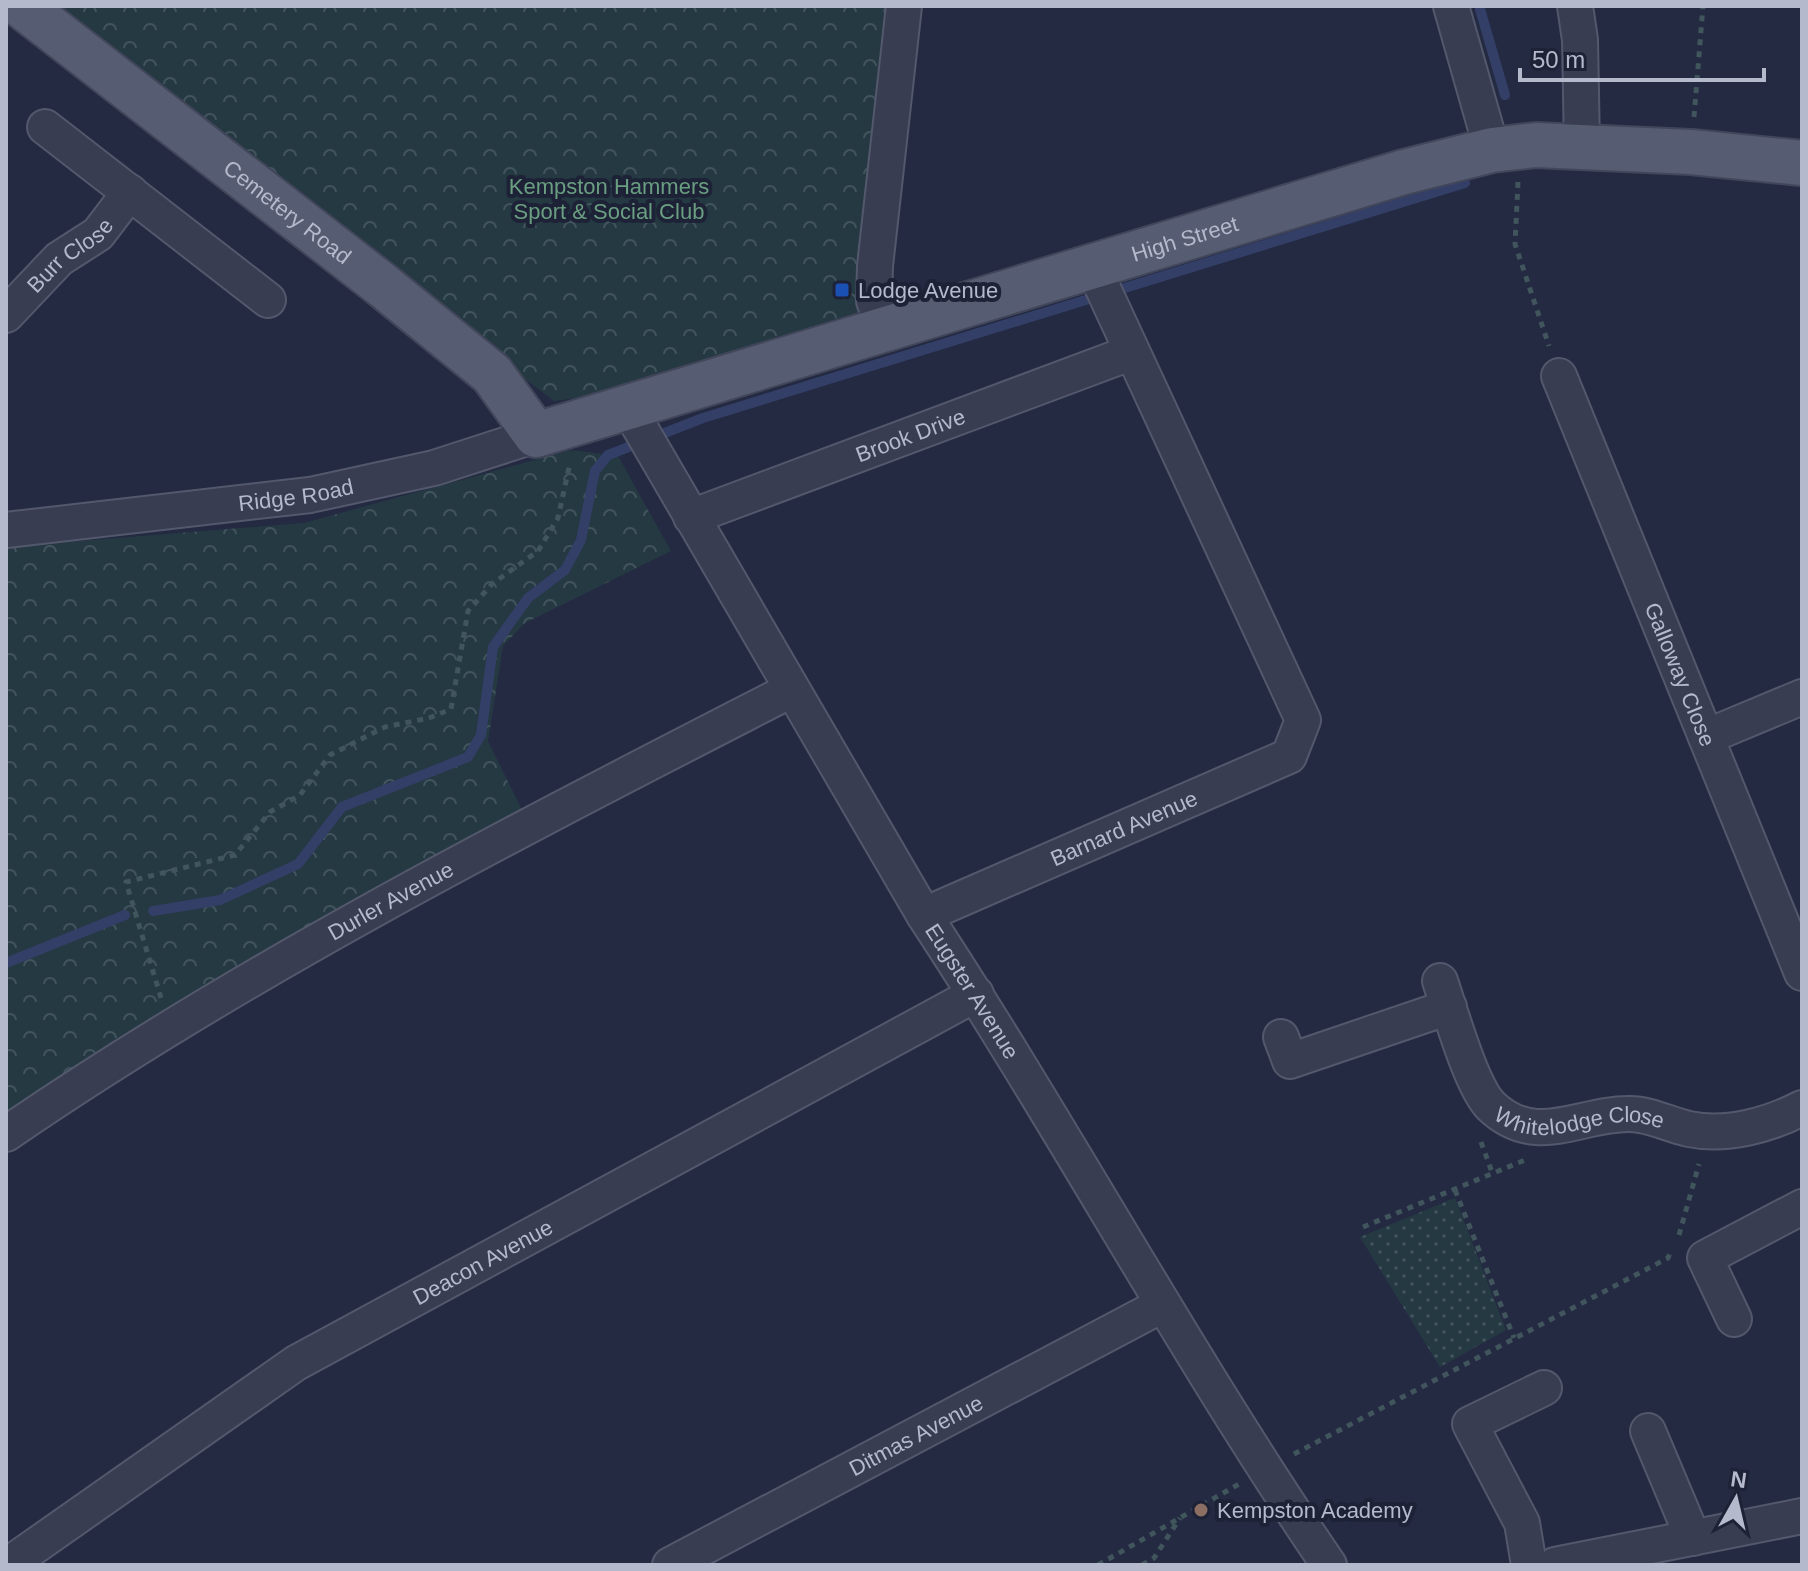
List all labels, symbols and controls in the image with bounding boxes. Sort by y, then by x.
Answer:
scale bar [1520,32,1764,82]
text: 50 m [1532,46,1585,73]
street label: Cemetery Road [219,155,356,269]
park label: Kempston Hammers Sport & Social Club [509,174,709,224]
street label: High Street [1129,211,1241,267]
street label: Burr Close [22,214,118,298]
place label: Lodge Avenue [858,278,998,303]
marker: Lodge Avenue [833,281,851,299]
street label: Brook Drive [852,404,969,467]
street label: Ridge Road [237,474,356,516]
street label: Galloway Close [1640,599,1720,750]
street label: Barnard Avenue [1047,785,1201,871]
street label: Durler Avenue [324,857,458,946]
street label: Eugster Avenue [920,919,1024,1064]
street label: Whitelodge Close [1490,1102,1667,1140]
street label: Deacon Avenue [409,1214,557,1310]
street label: Ditmas Avenue [845,1390,987,1481]
north arrow [1696,1459,1776,1539]
text: N [1729,1466,1748,1493]
place label: Kempston Academy [1217,1498,1413,1523]
marker: Kempston Academy [1192,1501,1210,1519]

